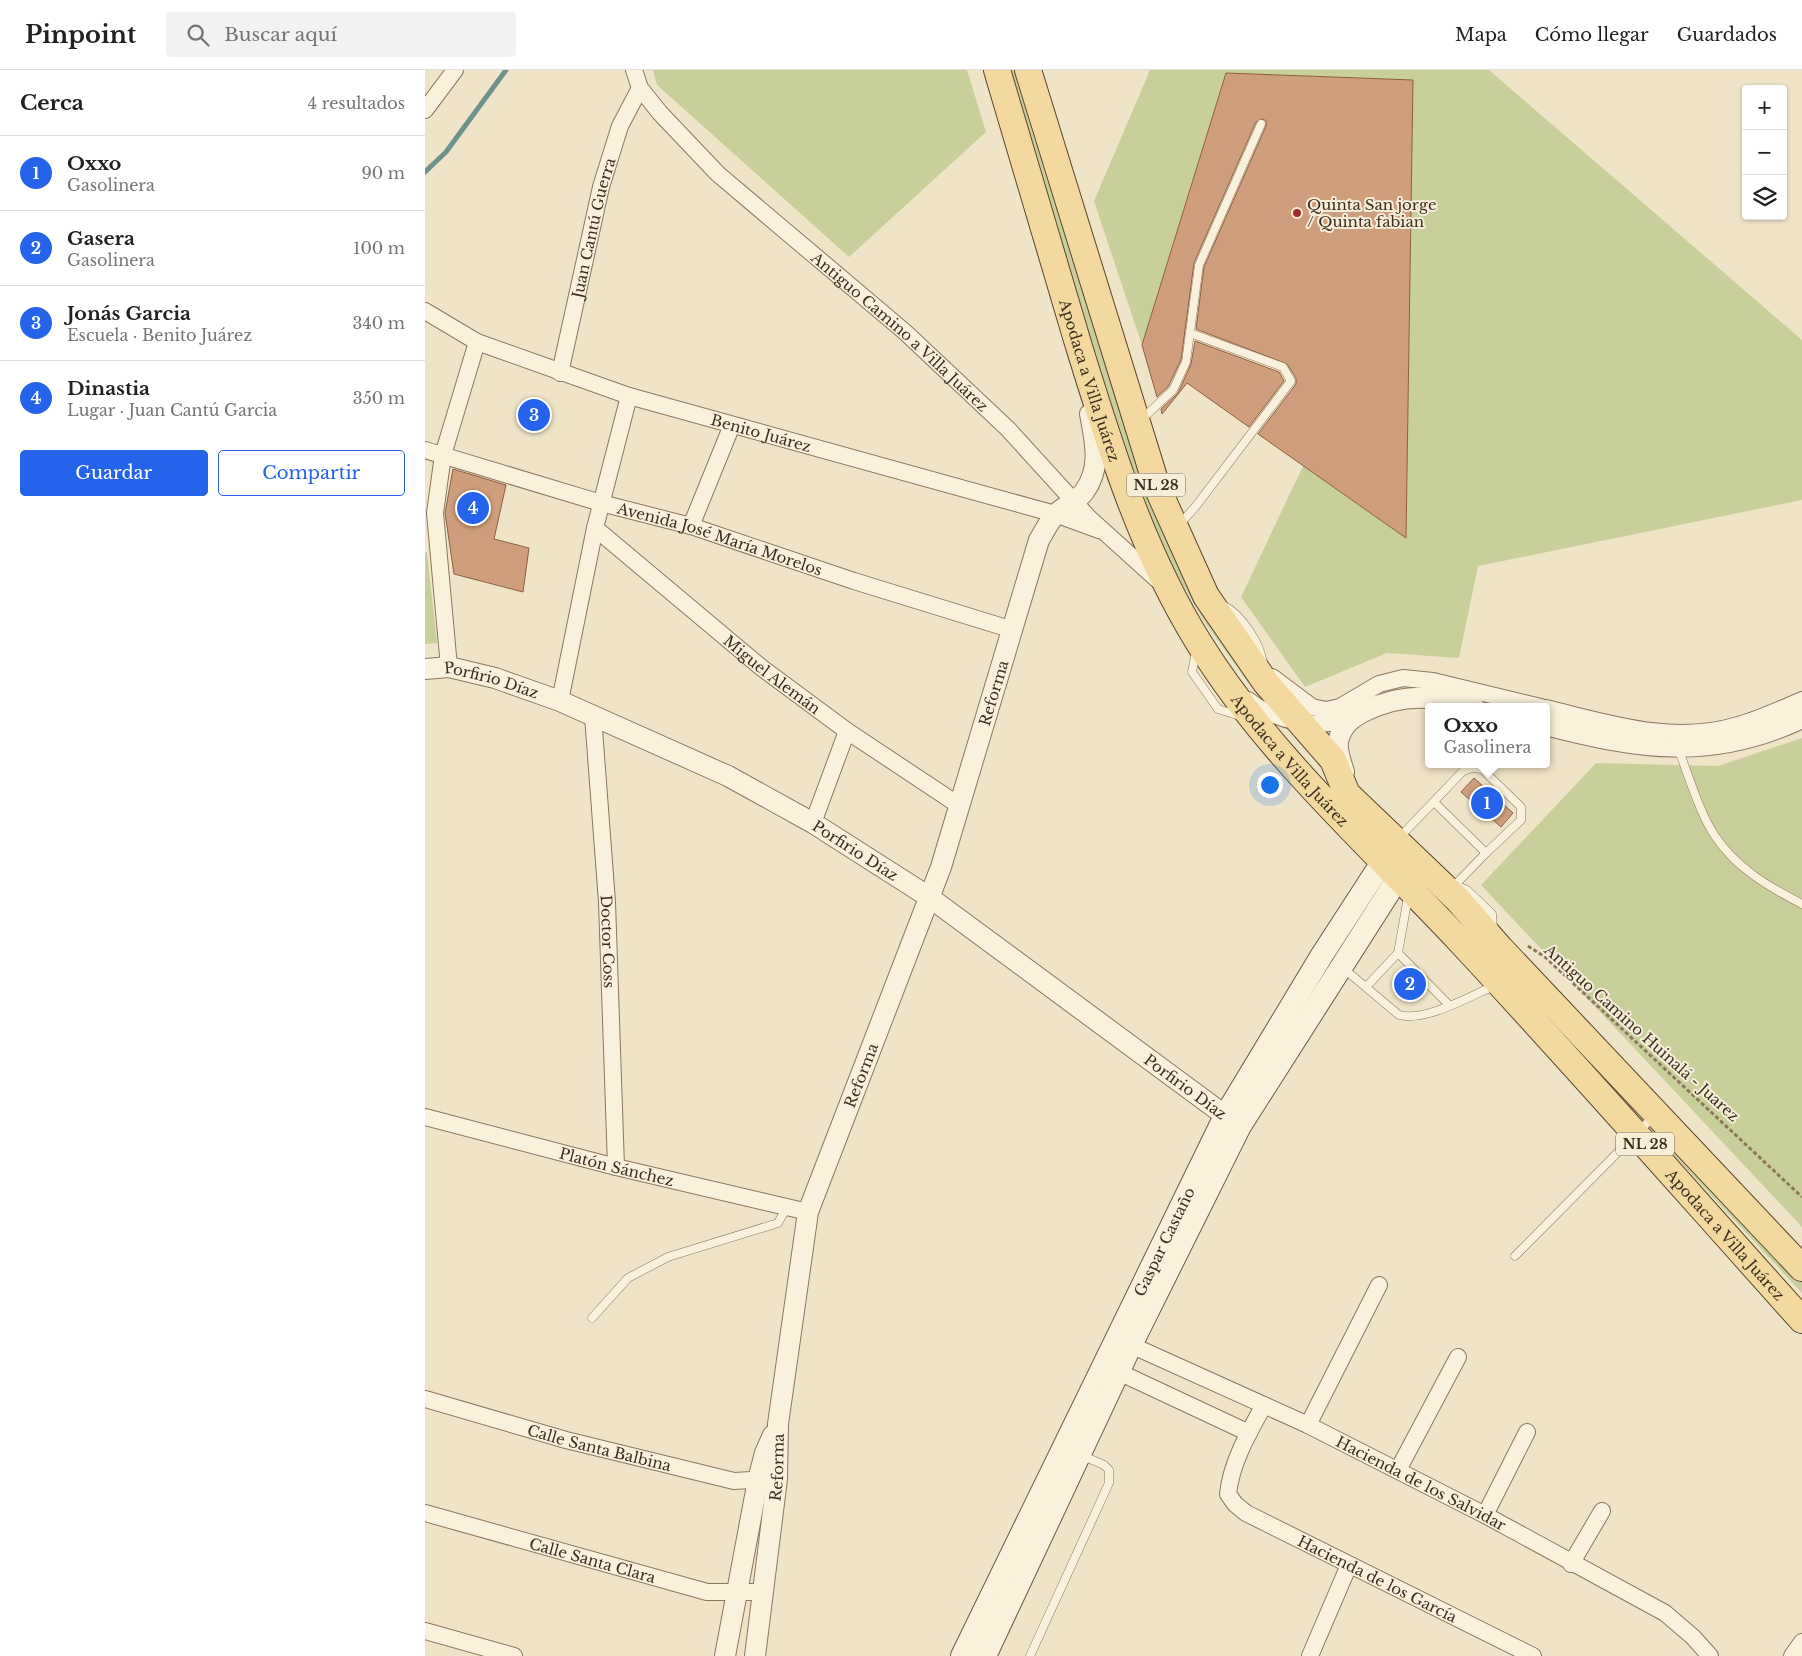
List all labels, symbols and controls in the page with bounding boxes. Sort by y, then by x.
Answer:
search box [166,12,516,57]
text: Pinpoint [25,20,136,49]
icon: search [184,21,212,49]
text: Buscar aquí [224,23,337,46]
text: Mapa [1455,24,1507,46]
text: Cómo llegar [1535,24,1649,46]
text: Guardados [1677,24,1777,46]
map controls [1742,85,1787,220]
button: + [1742,85,1787,130]
text: Cerca [20,90,84,116]
text: 4 resultados [308,93,405,113]
button: − [1742,130,1787,175]
text: Oxxo [67,152,121,175]
street label: Juan Cantú Guerra [567,154,619,302]
text: 1 [33,163,39,183]
text: 90 m [362,163,405,183]
text: Gasolinera [67,175,155,195]
button: layers [1742,175,1787,220]
place label: Quinta San jorge / Quinta fabian [1307,195,1437,231]
marker: Quinta San jorge / Quinta fabian [1291,207,1303,219]
text: Gasera [67,227,135,250]
text: 2 [31,238,41,258]
text: 100 m [353,238,405,258]
street label: Antiguo Camino a Villa Juárez [807,247,993,415]
text: Gasolinera [67,250,155,270]
street label: Apodaca a Villa Juárez [1055,296,1125,464]
text: Jonás Garcia [67,302,191,325]
text: 3 [31,313,41,333]
text: 340 m [353,313,405,333]
text: Escuela · Benito Juárez [67,325,252,345]
text: Dinastia [67,377,150,400]
text: 4 [31,388,41,408]
text: 350 m [353,388,405,408]
pin: 3 [518,396,550,434]
text: Lugar · Juan Cantú Garcia [67,400,277,420]
street label: Benito Juárez [709,410,814,456]
button: Guardar [20,450,208,496]
button: Compartir [218,450,405,496]
road number: NL 28 [1127,474,1185,496]
pin: 4 [457,489,489,527]
street label: Avenida José María Morelos [615,498,825,579]
street label: Miguel Alemán [720,631,825,718]
street label: Porfirio Díaz [443,657,541,702]
street label: Reforma [974,657,1012,728]
street label: Apodaca a Villa Juárez [1227,689,1353,830]
popup [1425,703,1550,768]
text: Oxxo [1444,714,1498,737]
text: Gasolinera [1444,737,1531,757]
your location [1257,772,1283,798]
pin: 1 [1471,784,1503,822]
street label: Porfirio Díaz [809,816,902,885]
street label: Doctor Coss [597,894,619,989]
street label: Antiguo Camino Huinalá - Juarez [1540,940,1743,1126]
pin: 2 [1394,965,1426,1003]
street label: Reforma [840,1040,882,1110]
street label: Porfirio Díaz [1141,1050,1231,1123]
road number: NL 28 [1616,1132,1674,1156]
street label: Platón Sánchez [557,1143,676,1190]
street label: Apodaca a Villa Juárez [1661,1164,1789,1304]
street label: Gaspar Castaño [1129,1184,1199,1299]
street label: Calle Santa Balbina [525,1420,674,1475]
street label: Hacienda de los Salvidar [1333,1431,1510,1535]
street label: Reforma [765,1433,787,1502]
street label: Hacienda de los García [1295,1531,1461,1626]
street label: Calle Santa Clara [527,1533,658,1587]

